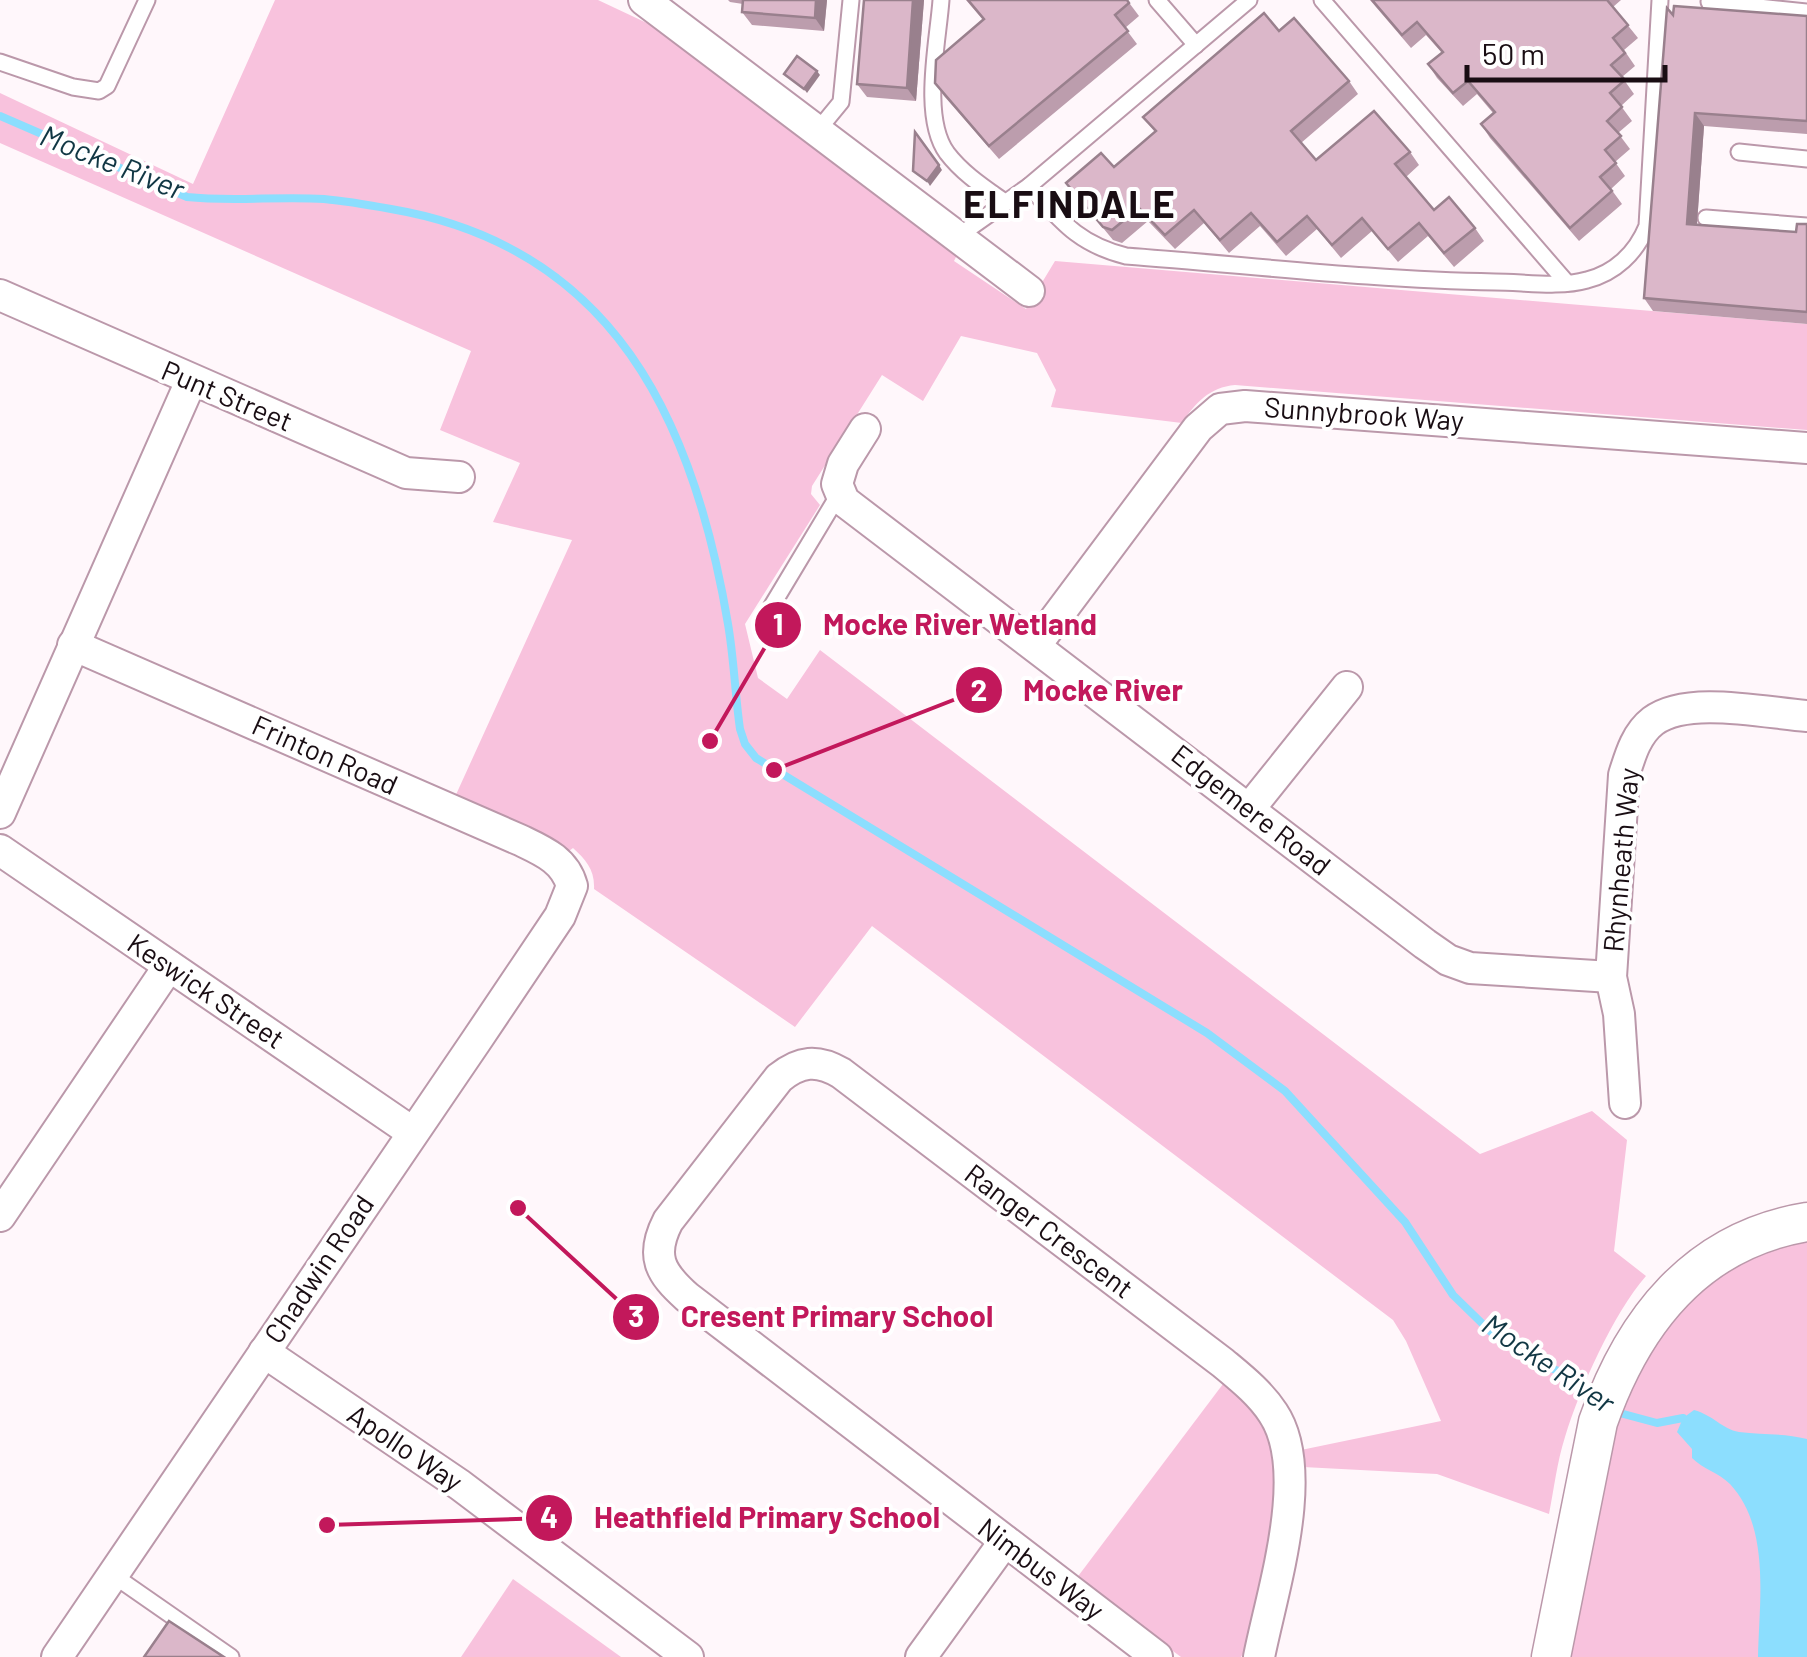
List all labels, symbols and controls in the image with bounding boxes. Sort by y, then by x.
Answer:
scale bar [1467,20,1664,82]
text: 50 m [1482,35,1545,71]
water label: Mocke River [36,116,191,207]
district label: ELFINDALE [963,180,1177,226]
street label: Punt Street [157,352,298,438]
street label: Sunnybrook Way [1263,389,1465,437]
callout: Mocke River Wetland [753,595,1117,655]
text: 1 [773,605,783,641]
text: Mocke River Wetland [823,605,1097,641]
callout: Mocke River [954,660,1203,720]
text: 2 [971,671,987,707]
text: Mocke River [1023,671,1183,707]
street label: Frinton Road [247,707,403,801]
street label: Edgemere Road [1165,737,1338,882]
street label: Rhynheath Way [1595,766,1645,954]
street label: Keswick Street [122,925,291,1055]
street label: Ranger Crescent [959,1156,1141,1305]
street label: Chadwin Road [256,1188,380,1349]
callout: Cresent Primary School [611,1287,1013,1347]
text: 3 [628,1297,644,1333]
text: Cresent Primary School [681,1297,993,1333]
water label: Mocke River [1476,1305,1623,1421]
street label: Apollo Way [342,1396,470,1498]
callout: Heathfield Primary School [524,1488,960,1548]
text: 4 [540,1498,558,1534]
text: Heathfield Primary School [594,1498,940,1534]
street label: Nimbus Way [972,1510,1111,1627]

